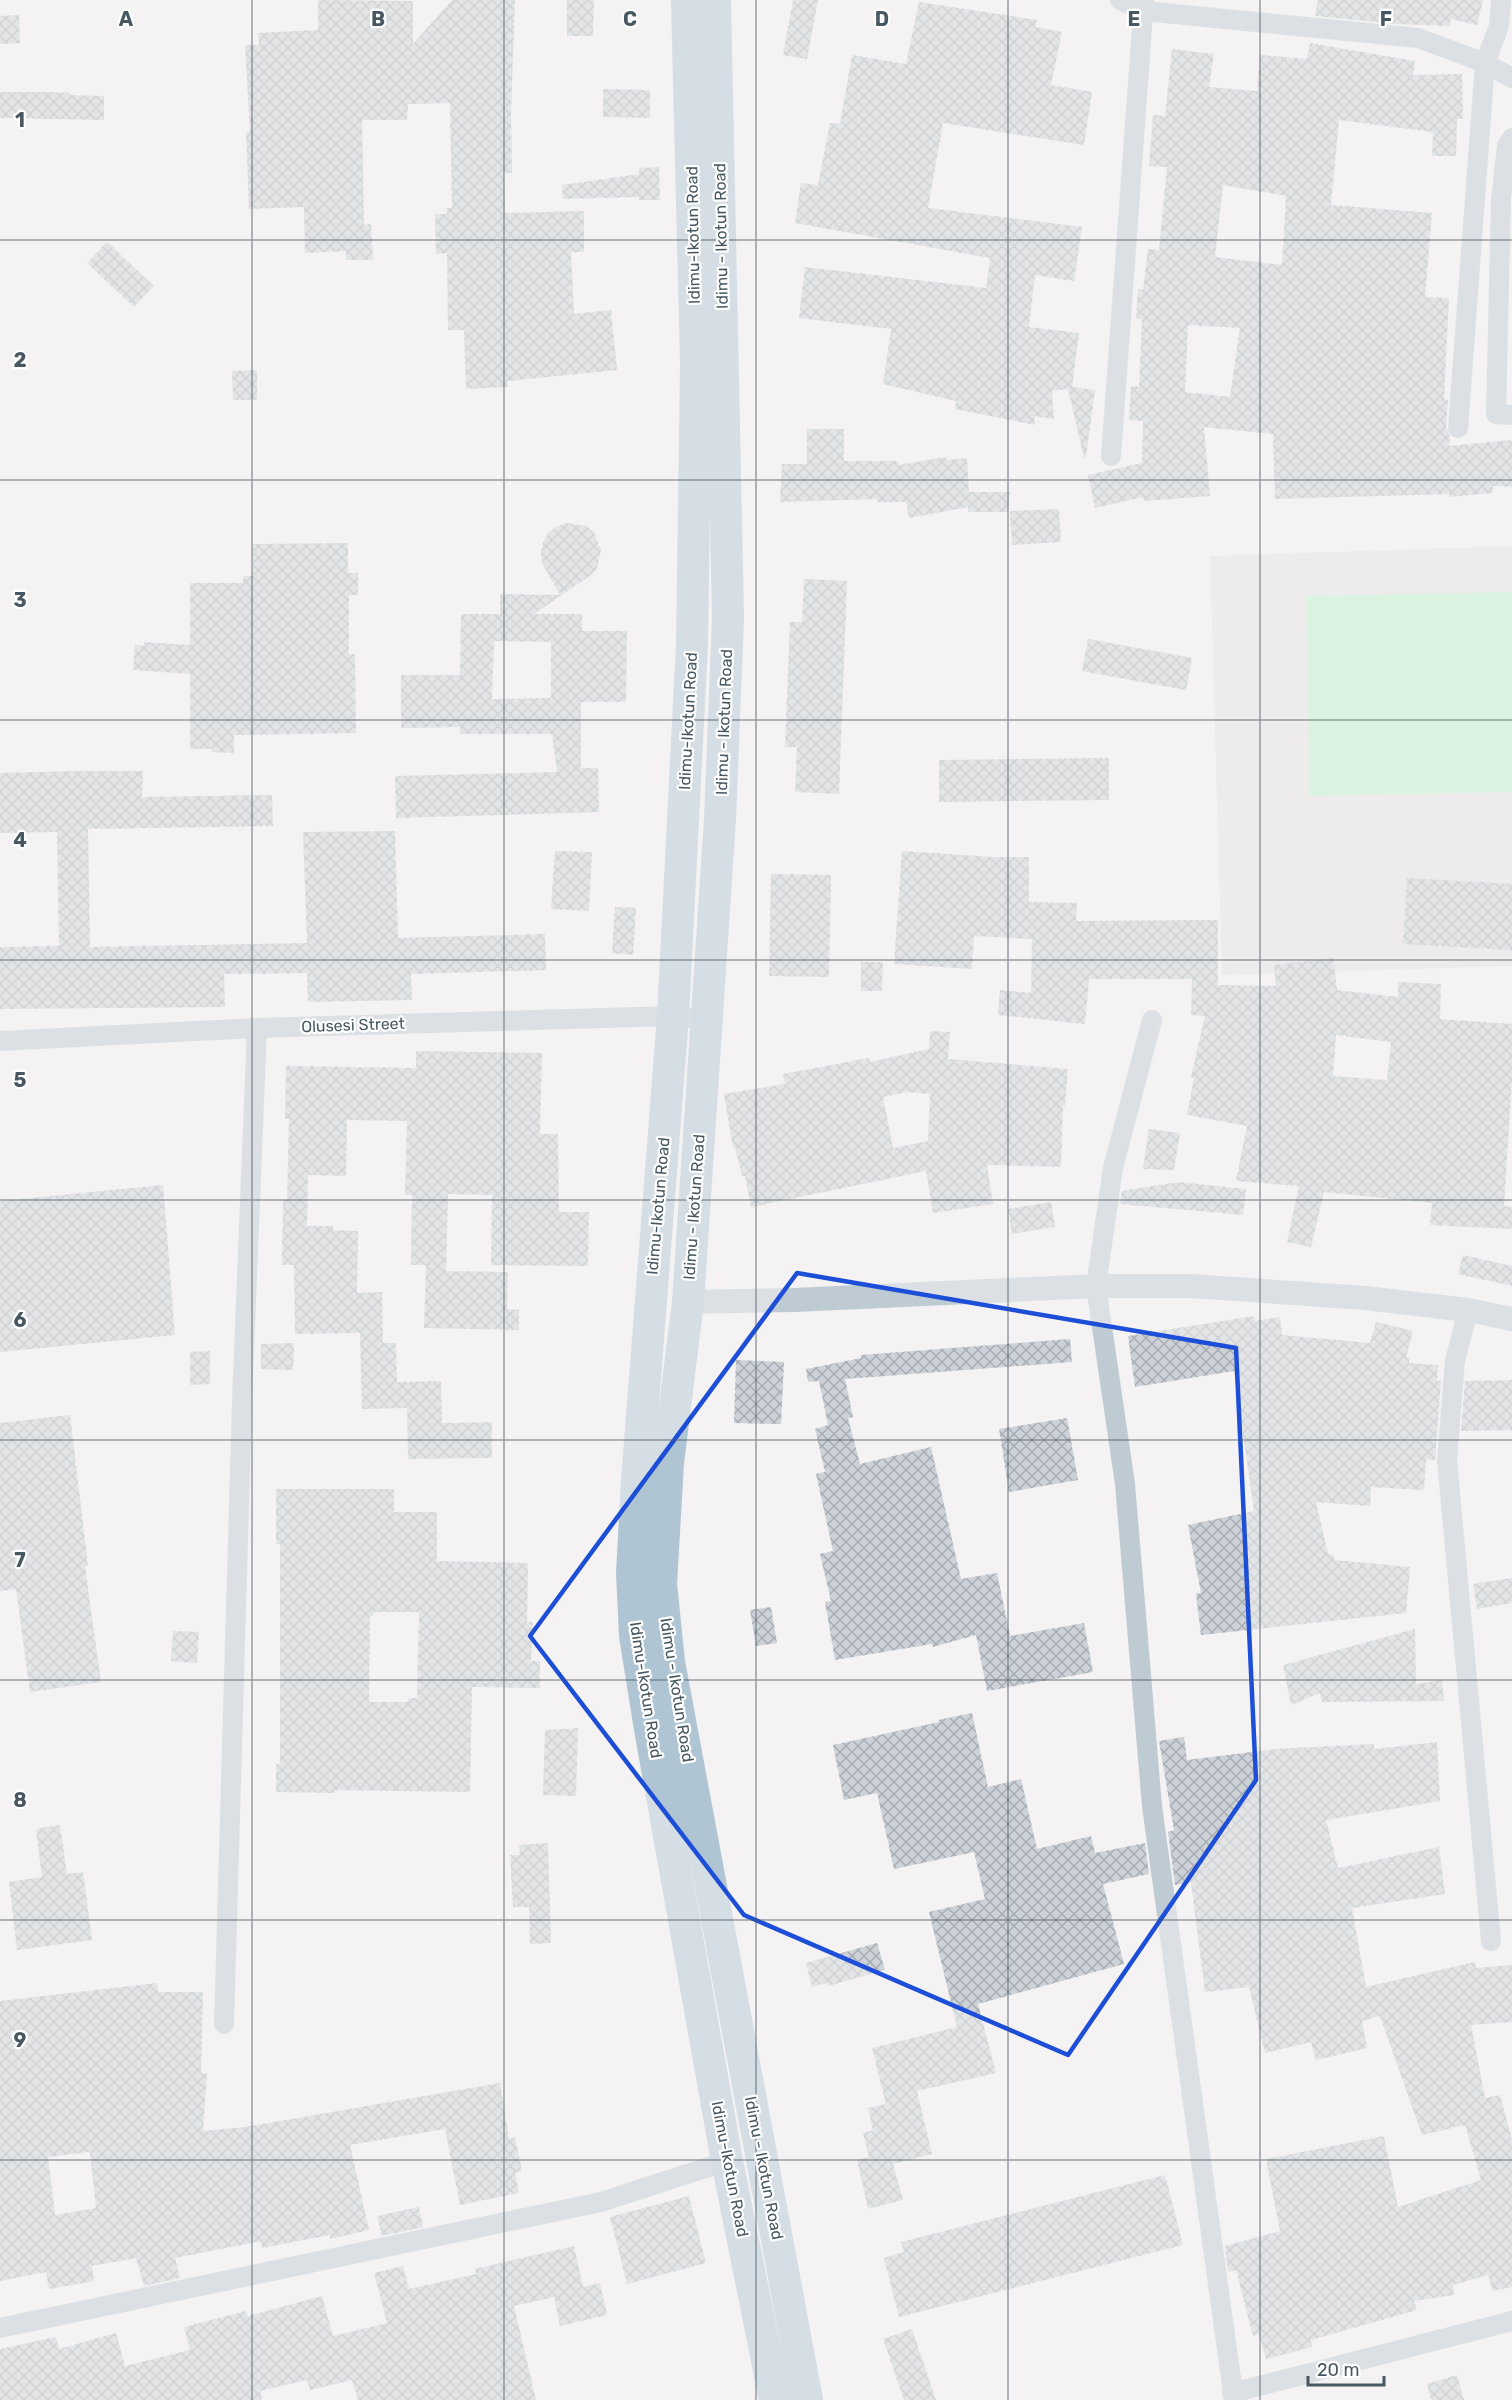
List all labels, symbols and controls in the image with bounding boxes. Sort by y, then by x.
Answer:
text: A [119,7,134,31]
text: B [371,7,385,31]
text: C [623,7,637,31]
text: D [875,7,889,31]
text: E [1128,7,1140,31]
text: F [1380,7,1392,31]
text: 1 [15,108,25,132]
street label: Idimu - Ikotun Road [710,163,732,309]
street label: Idimu-Ikotun Road [682,166,704,304]
text: 2 [14,348,27,372]
text: 3 [13,588,27,612]
street label: Idimu - Ikotun Road [712,649,736,795]
street label: Idimu-Ikotun Road [675,652,701,790]
text: 4 [13,828,27,852]
street label: Olusesi Street [301,1014,405,1036]
text: 5 [14,1068,27,1092]
street label: Idimu - Ikotun Road [679,1134,709,1280]
street label: Idimu-Ikotun Road [643,1136,673,1276]
text: 6 [13,1308,27,1332]
text: 7 [14,1548,26,1572]
street label: Idimu - Ikotun Road [656,1616,698,1764]
street label: Idimu-Ikotun Road [626,1620,666,1760]
text: 8 [13,1788,27,1812]
text: 9 [14,2028,27,2052]
street label: Idimu - Ikotun Road [741,2095,787,2241]
street label: Idimu-Ikotun Road [708,2099,752,2239]
scale bar [1308,2349,1384,2387]
text: 20 m [1317,2359,1359,2381]

